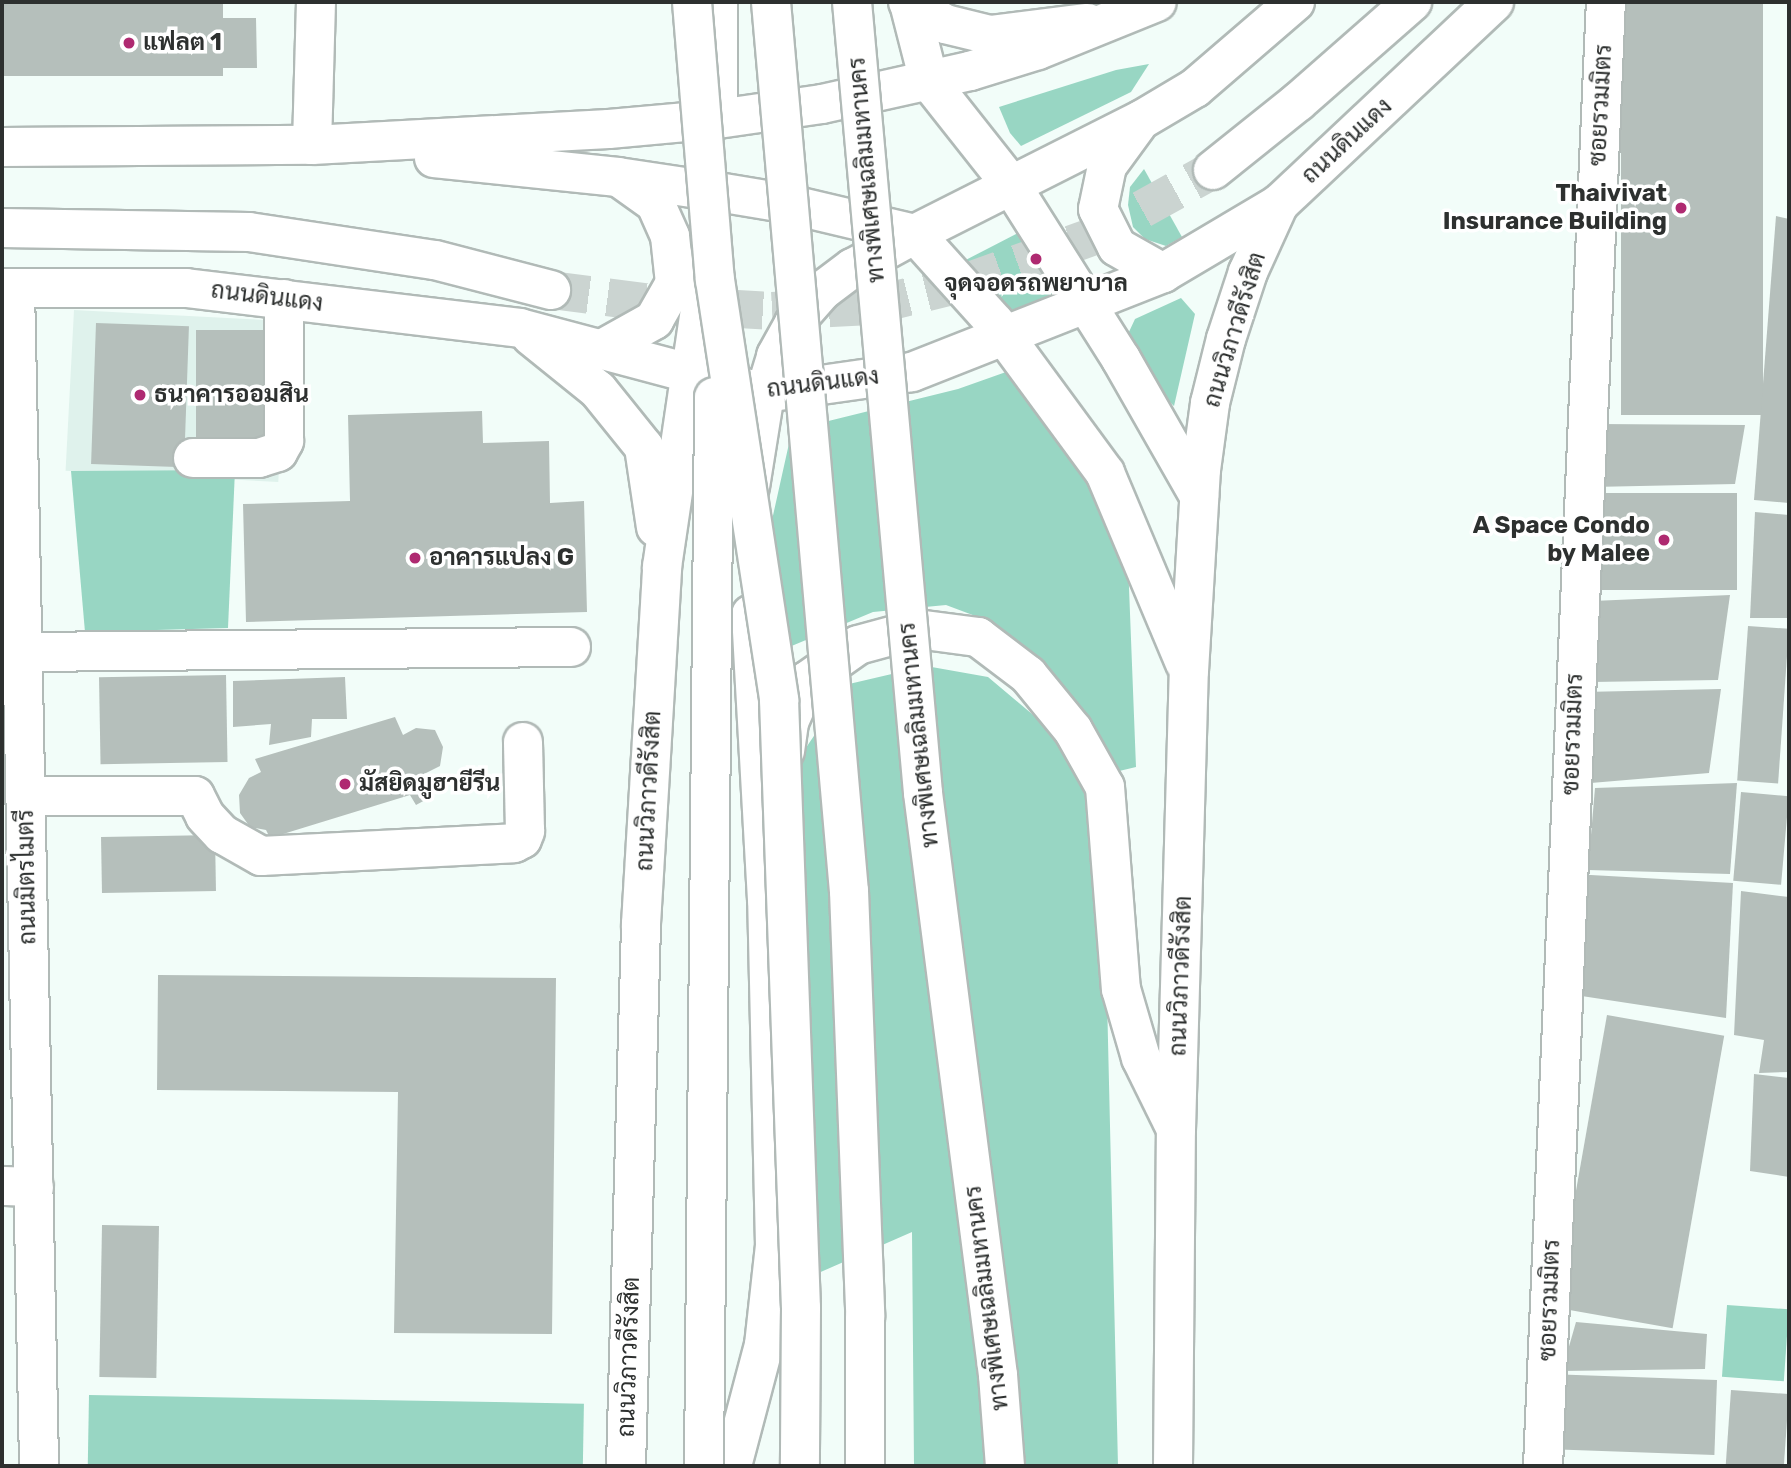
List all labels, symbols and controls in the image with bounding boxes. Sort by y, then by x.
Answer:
place label: แฟลต 1 [143,29,222,57]
marker: แฟลต 1 [121,35,137,51]
street label: ซอยรวมมิตร [1583,43,1619,167]
street label: ทางพิเศษเฉลิมมหานคร [843,56,891,284]
street label: ถนนดินแดง [1296,92,1398,190]
place label: Thaivivat Insurance Building [1443,180,1667,236]
marker: Thaivivat Insurance Building [1673,200,1689,216]
street label: ถนนวิภาวดีรังสิต [1198,249,1272,411]
marker: จุดจอดรถพยาบาล [1028,251,1044,267]
place label: จุดจอดรถพยาบาล [944,270,1128,298]
street label: ถนนดินแดง [209,276,325,318]
street label: ถนนดินแดง [765,362,881,404]
place label: ธนาคารออมสิน [154,381,309,409]
marker: ธนาคารออมสิน [132,387,148,403]
place label: A Space Condo by Malee [1472,512,1650,568]
marker: A Space Condo by Malee [1656,532,1672,548]
place label: อาคารแปลง G [429,544,574,572]
marker: อาคารแปลง G [407,550,423,566]
street label: ทางพิเศษเฉลิมมหานคร [893,621,945,849]
street label: ซอยรวมมิตร [1556,672,1590,796]
street label: ถนนวิภาวดีรังสิต [630,710,668,872]
place label: มัสยิดมูฮายีรีน [359,770,500,798]
marker: มัสยิดมูฮายีรีน [337,776,353,792]
street label: ถนนมิตรไมตรี [11,809,43,945]
street label: ถนนวิภาวดีรังสิต [1164,895,1198,1057]
street label: ทางพิเศษเฉลิมมหานคร [959,1184,1015,1412]
street label: ซอยรวมมิตร [1533,1238,1567,1362]
street label: ถนนวิภาวดีรังสิต [612,1276,646,1438]

